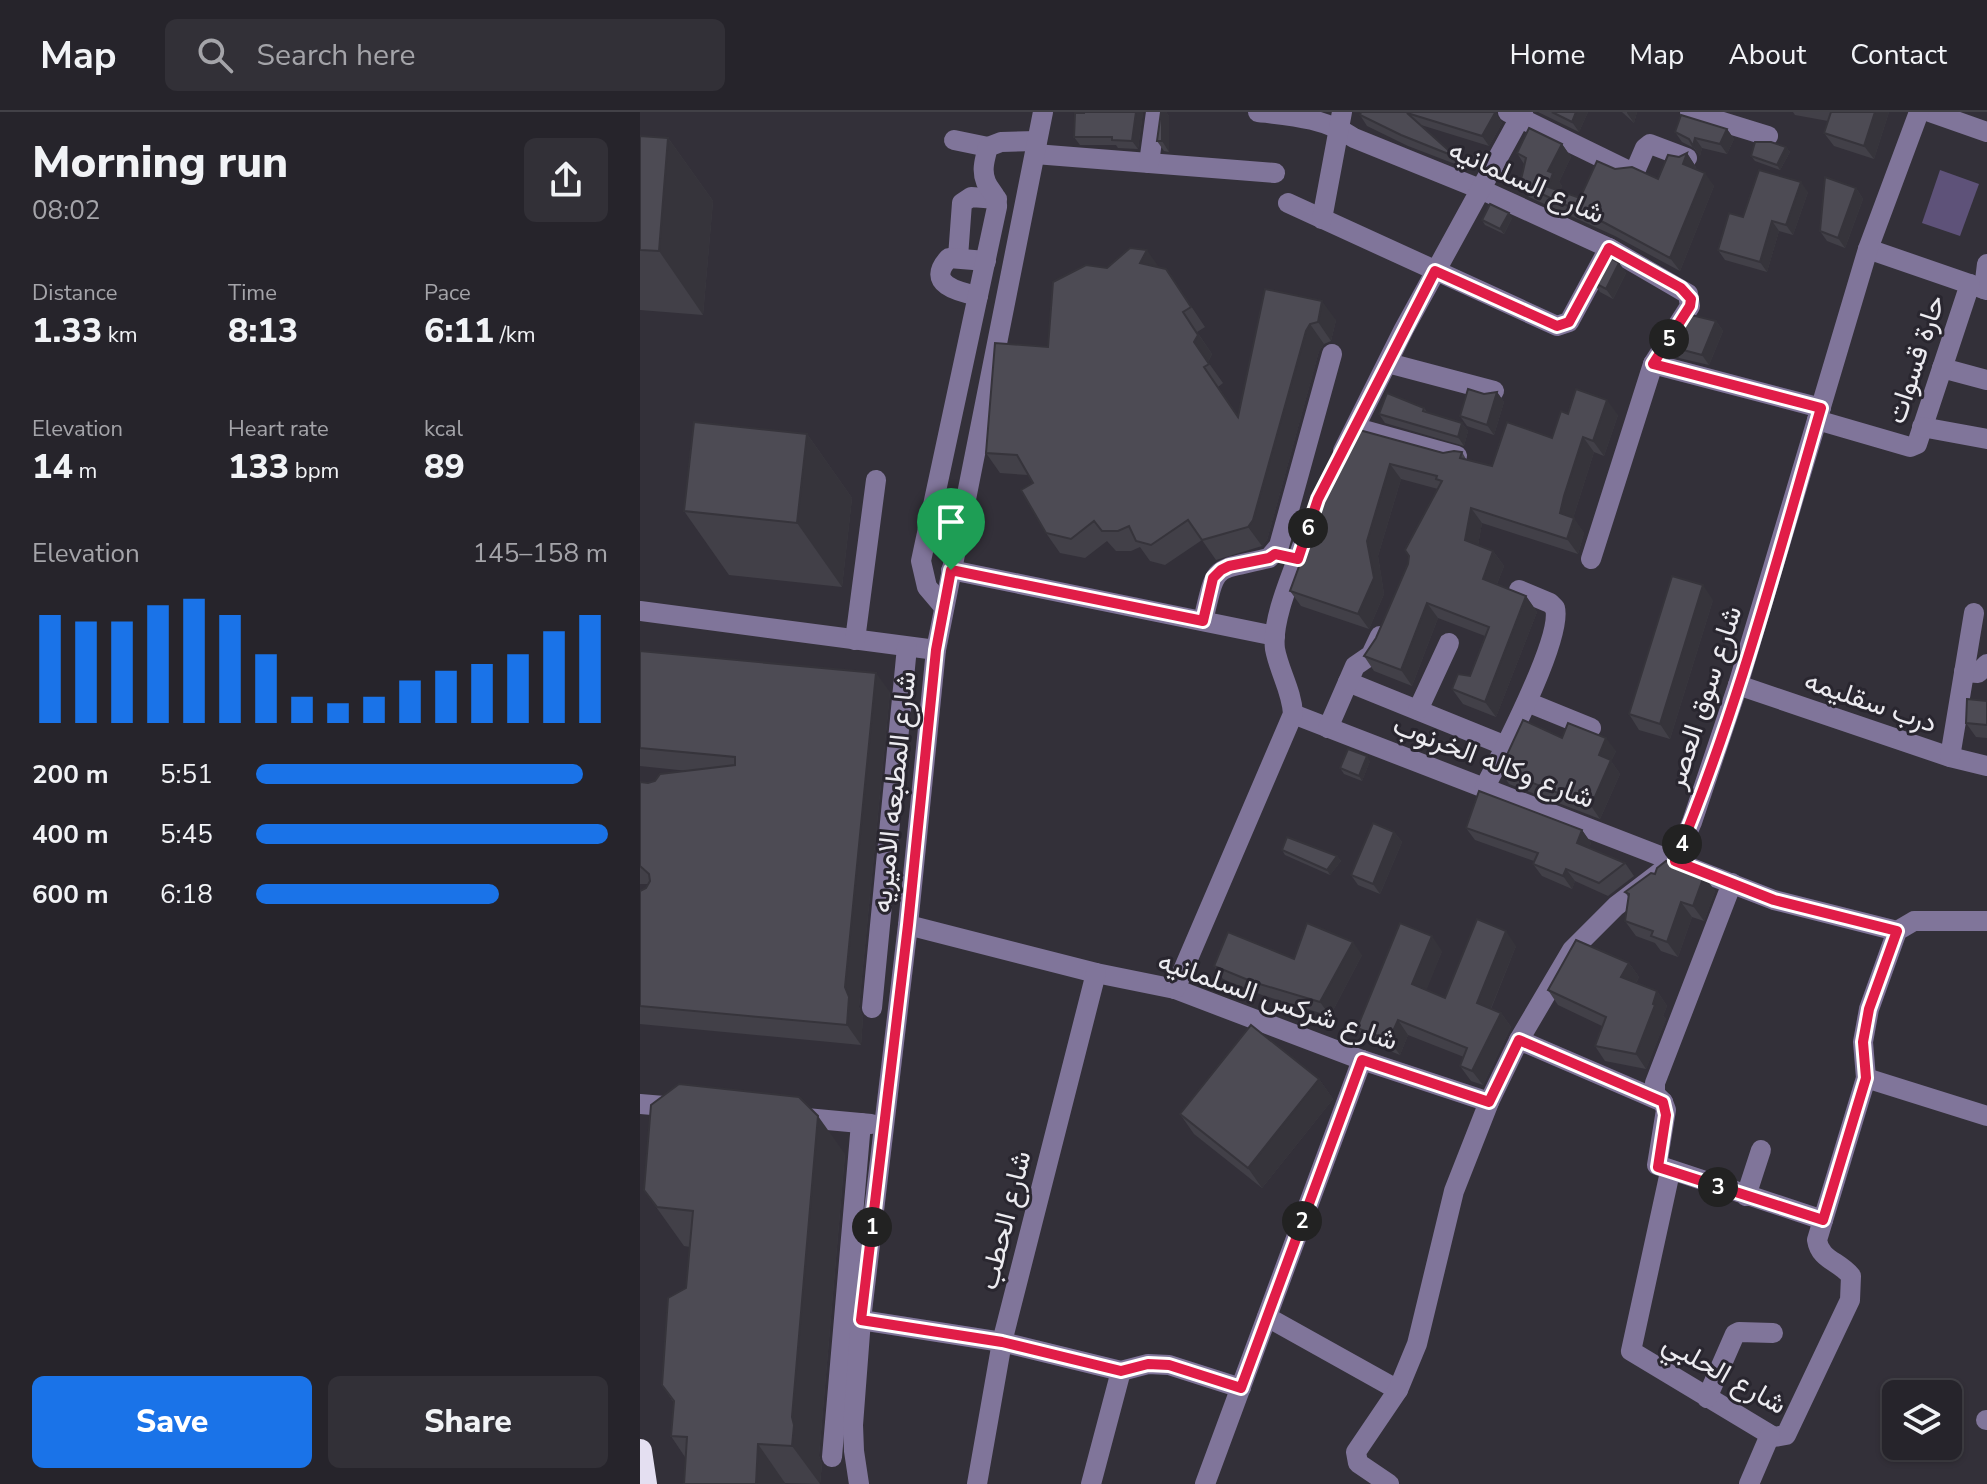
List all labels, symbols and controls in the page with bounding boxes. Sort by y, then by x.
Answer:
search box [165,19,725,91]
text: Map [40,30,117,81]
icon: search [193,33,237,77]
text: Search here [257,35,416,76]
text: Home [1510,36,1585,74]
text: Map [1629,36,1684,74]
text: About [1728,36,1806,74]
text: Contact [1850,36,1947,74]
street label: شارع السلمانيه [1443,131,1610,233]
text: Morning run [32,133,288,193]
button: share [524,138,608,222]
text: 08:02 [32,193,100,228]
text: Distance [32,278,117,308]
text: Time [228,278,277,308]
text: Pace [424,278,471,308]
street label: حارة قسوات [1877,290,1955,429]
text: 1.33 [32,308,102,354]
text: 8:13 [228,308,298,354]
text: 6:11 [424,308,494,354]
pin: 5 [1649,319,1689,359]
text: km [102,320,138,350]
text: /km [494,320,536,350]
text: 5 [1662,324,1676,354]
text: Elevation [32,414,123,444]
text: Heart rate [228,414,329,444]
text: kcal [424,414,463,444]
text: 14 [32,444,73,490]
text: 133 [228,444,289,490]
text: 89 [424,444,465,490]
text: m [73,456,97,486]
text: bpm [289,456,339,486]
pin [917,488,985,570]
icon: arrive [929,500,973,544]
pin: 6 [1288,508,1328,548]
text: 6 [1301,513,1315,543]
text: Elevation [32,536,140,571]
text: 145–158 m [472,536,608,571]
street label: شارع سوق العصر [1656,601,1751,795]
street label: درب سقليمه [1799,661,1942,742]
street label: شارع المطبعه الاميريه [862,669,926,915]
street label: شارع وكاله الخرنوب [1387,706,1600,818]
text: 200 m [32,757,109,792]
text: 5:51 [160,757,213,792]
text: 400 m [32,817,109,852]
text: 5:45 [160,817,213,852]
pin: 4 [1662,824,1702,864]
text: 4 [1675,829,1689,859]
text: 600 m [32,877,109,912]
text: 6:18 [160,877,213,912]
street label: شارع شركس السلمانيه [1153,942,1403,1060]
street label: شارع الحطب [969,1147,1041,1294]
pin: 3 [1698,1167,1738,1207]
text: 3 [1711,1172,1725,1202]
pin: 2 [1282,1201,1322,1241]
text: 2 [1295,1206,1309,1236]
pin: 1 [852,1207,892,1247]
text: 1 [865,1212,879,1242]
street label: شارع الحلبي [1654,1324,1793,1426]
button: Save [32,1376,312,1468]
button: Share [328,1376,608,1468]
map controls [1882,1380,1962,1460]
button: layers [1882,1380,1962,1460]

